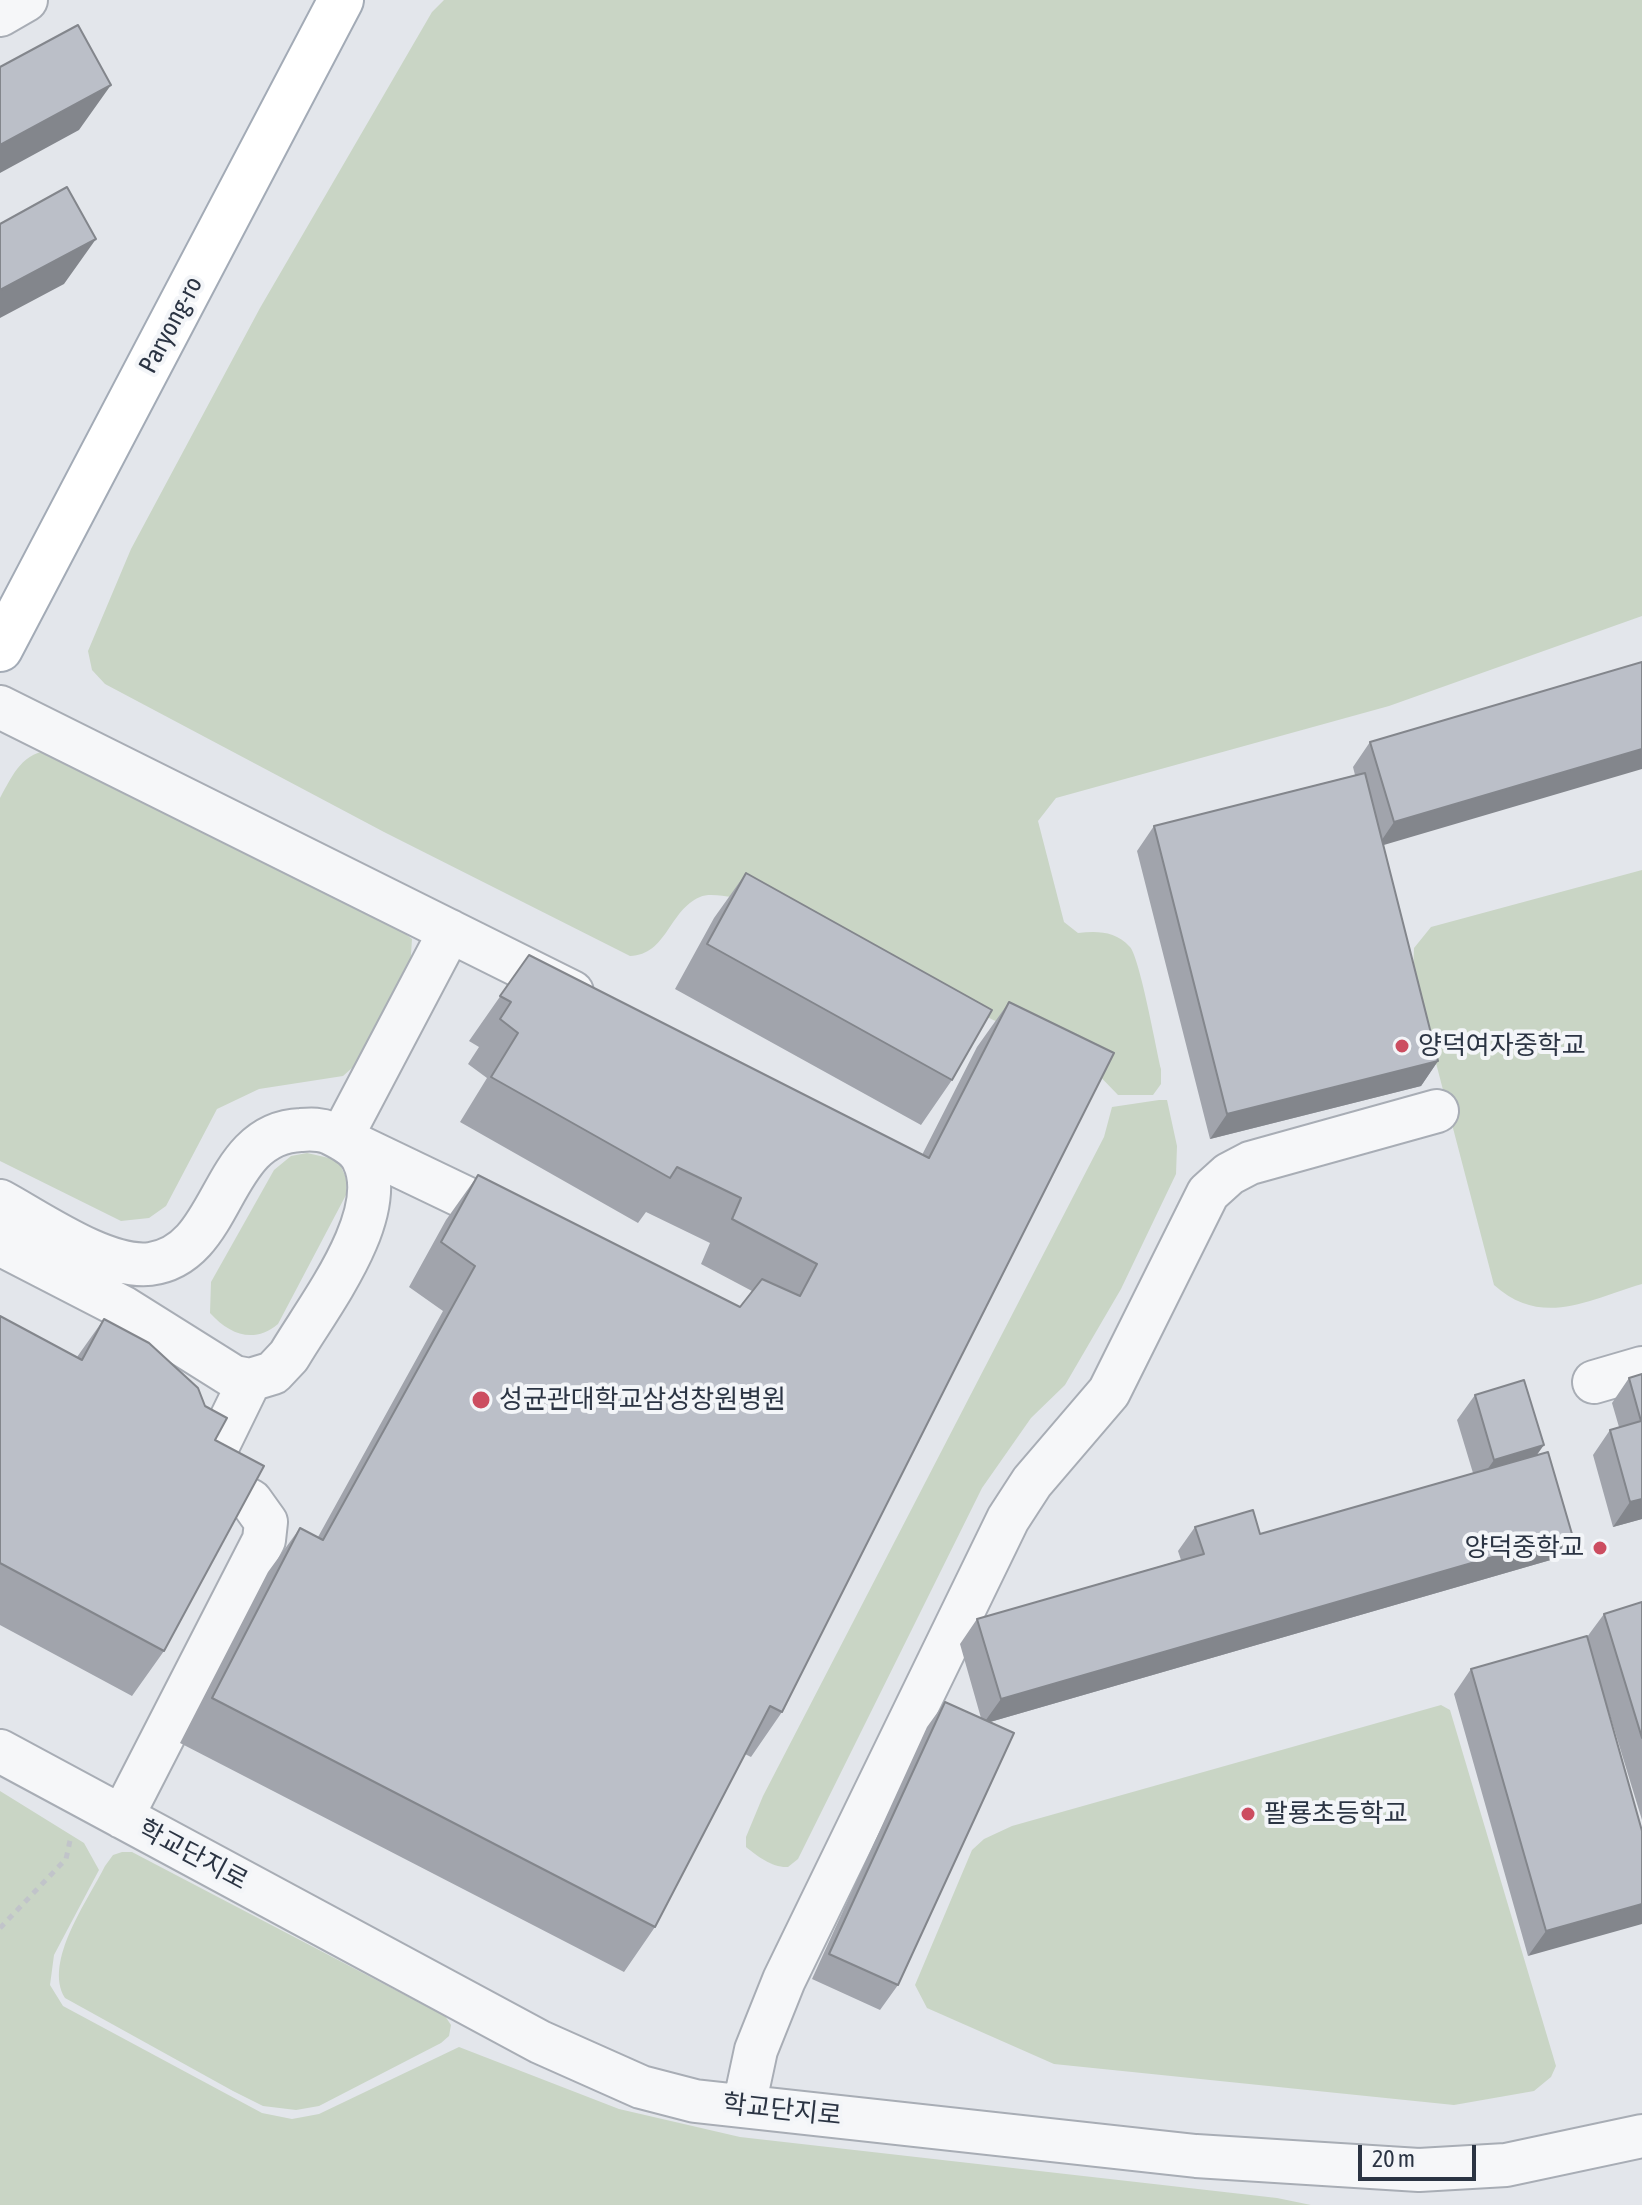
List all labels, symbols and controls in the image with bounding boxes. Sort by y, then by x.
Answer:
street label: Paryong-ro [133,271,209,379]
place label: 양덕여자중학교 [1418,1030,1585,1062]
marker: 양덕여자중학교 [1393,1037,1411,1055]
place label: 성균관대학교삼성창원병원 [499,1384,786,1416]
marker: 성균관대학교삼성창원병원 [470,1389,492,1411]
place label: 양덕중학교 [1464,1532,1584,1564]
marker: 양덕중학교 [1591,1539,1609,1557]
place label: 팔룡초등학교 [1264,1798,1408,1830]
marker: 팔룡초등학교 [1239,1805,1257,1823]
street label: 학교단지로 [133,1813,253,1897]
street label: 학교단지로 [721,2088,843,2132]
scale bar [1362,2129,1480,2179]
text: 20 m [1372,2145,1415,2172]

